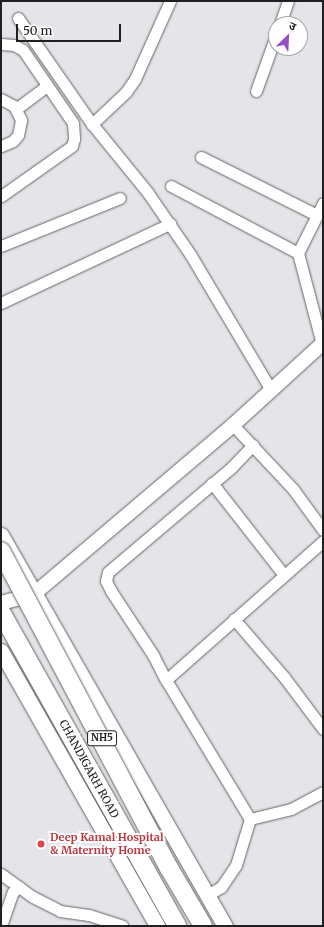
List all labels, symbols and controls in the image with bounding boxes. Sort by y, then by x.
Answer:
scale bar [18,16,123,42]
north arrow [268,16,308,56]
text: उ [287,18,298,34]
text: 50 m [23,23,52,38]
street label: CHANDIGARH ROAD [57,718,121,820]
road number: NH5 [87,730,117,746]
place label: Deep Kamal Hospital & Maternity Home [50,831,164,857]
marker: Deep Kamal Hospital & Maternity Home [35,838,47,850]

